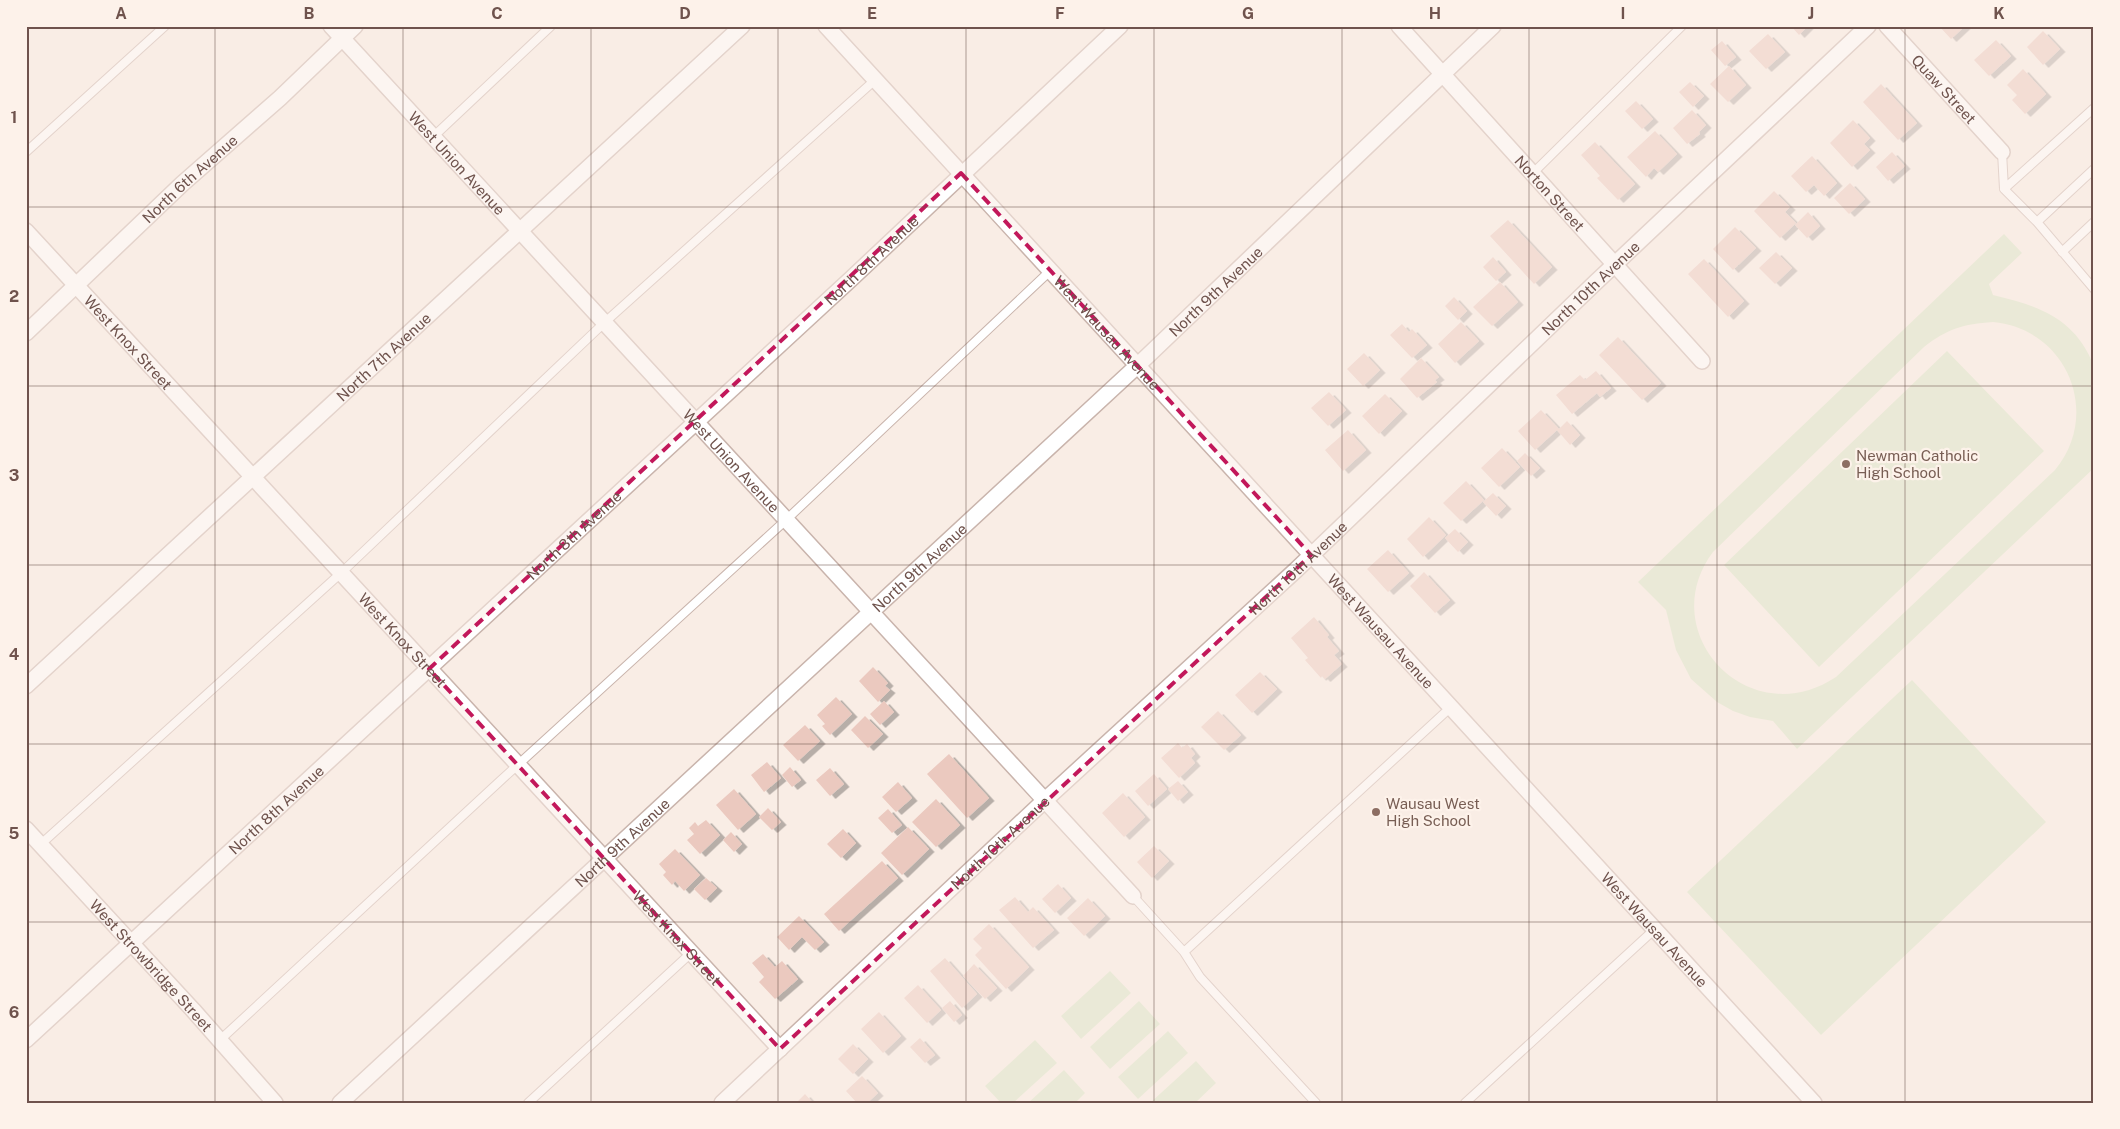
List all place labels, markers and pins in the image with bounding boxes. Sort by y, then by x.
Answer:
place label: Newman Catholic High School [1856,447,1978,481]
marker: Newman Catholic High School [1840,458,1852,470]
place label: Wausau West High School [1386,795,1480,829]
marker: Wausau West High School [1370,806,1382,818]

